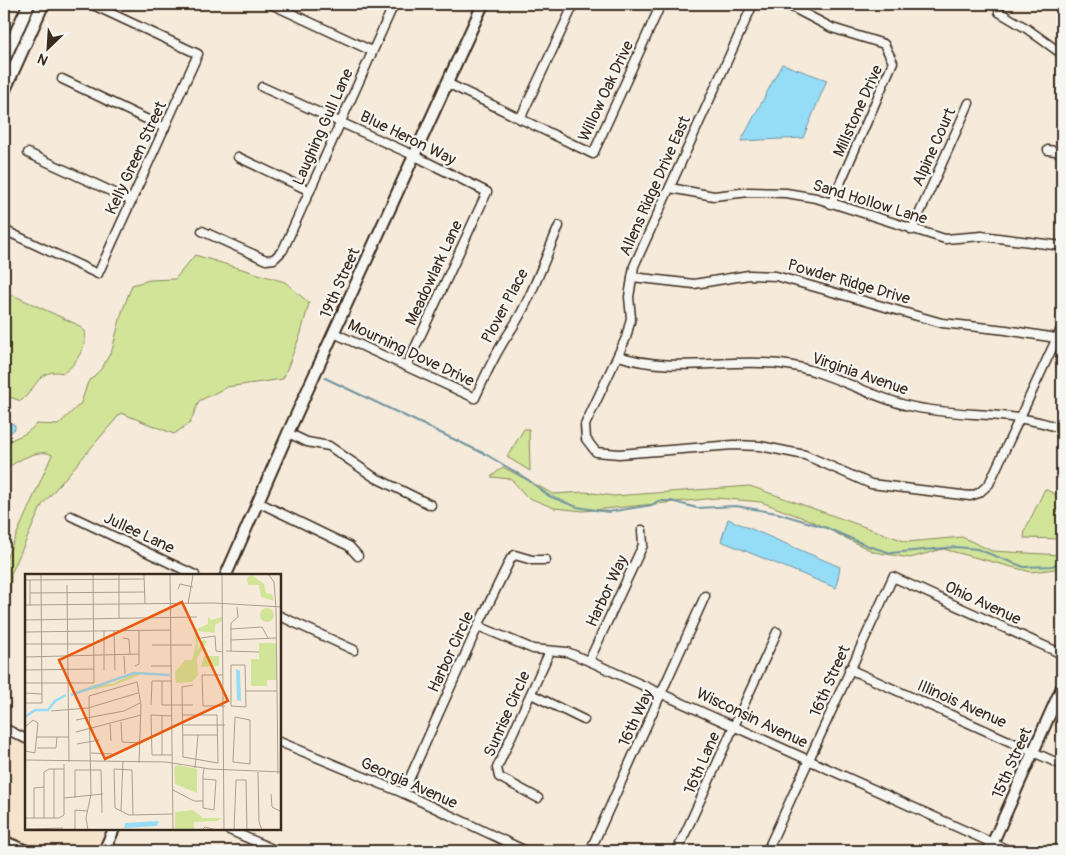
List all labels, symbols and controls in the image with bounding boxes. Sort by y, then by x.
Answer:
north arrow [22,22,72,72]
street label: Willow Oak Drive [574,37,638,145]
text: N [35,50,51,69]
street label: Millstone Drive [829,62,887,160]
street label: Laughing Gull Lane [288,65,358,189]
street label: Kelly Green Street [101,98,171,218]
street label: Alpine Court [908,104,960,189]
street label: Blue Heron Way [357,106,459,170]
street label: Allens Ridge Drive East [615,112,695,259]
street label: Sand Hollow Lane [810,175,930,229]
street label: Meadowlark Lane [401,217,467,329]
street label: 19th Street [316,244,365,321]
street label: Powder Ridge Drive [785,255,913,309]
street label: Plover Place [477,265,533,347]
street label: Mourning Dove Drive [344,315,478,391]
street label: Virginia Avenue [809,348,911,400]
street label: Jullee Lane [101,508,178,558]
street label: Harbor Way [582,552,632,630]
inset map [25,574,281,830]
street label: Ohio Avenue [942,577,1024,629]
street label: Harbor Circle [424,608,479,696]
street label: 16th Street [805,642,855,720]
street label: Sunrise Circle [479,668,535,760]
street label: Illinois Avenue [914,675,1010,733]
street label: Wisconsin Avenue [693,683,811,753]
street label: 16th Way [614,686,658,750]
street label: 15th Street [987,724,1037,802]
street label: 16th Lane [679,729,725,797]
street label: Georgia Avenue [358,753,461,813]

